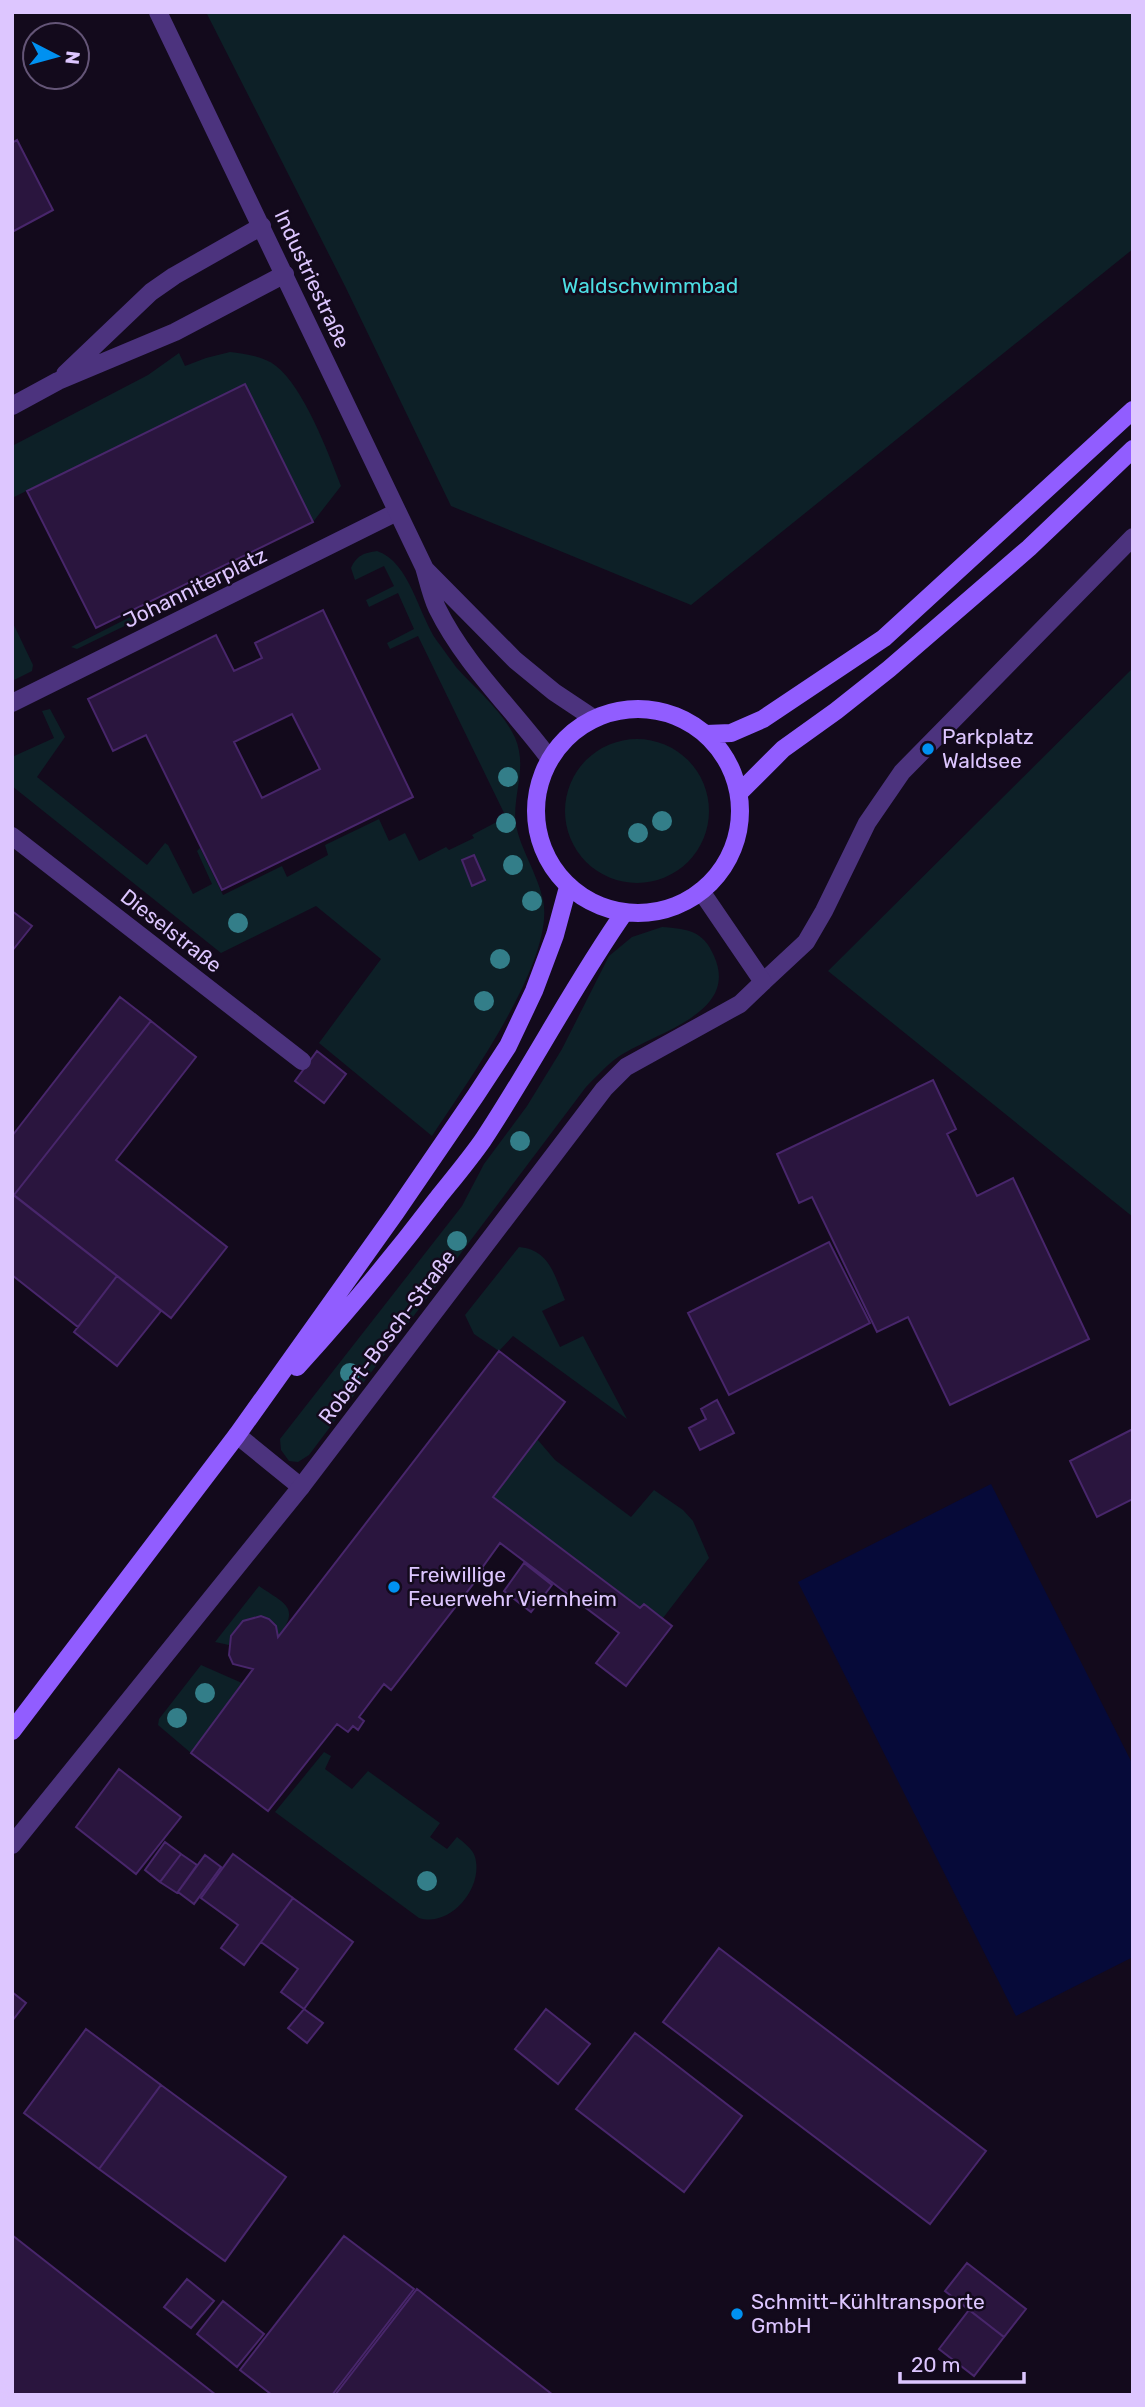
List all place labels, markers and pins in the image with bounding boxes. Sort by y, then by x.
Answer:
place label: Parkplatz Waldsee [942,724,1034,773]
marker: Parkplatz Waldsee [920,741,936,757]
place label: Freiwillige Feuerwehr Viernheim [408,1562,617,1611]
marker: Freiwillige Feuerwehr Viernheim [386,1579,402,1595]
place label: Schmitt-Kühltransporte GmbH [751,2289,985,2338]
marker: Schmitt-Kühltransporte GmbH [729,2306,745,2322]

